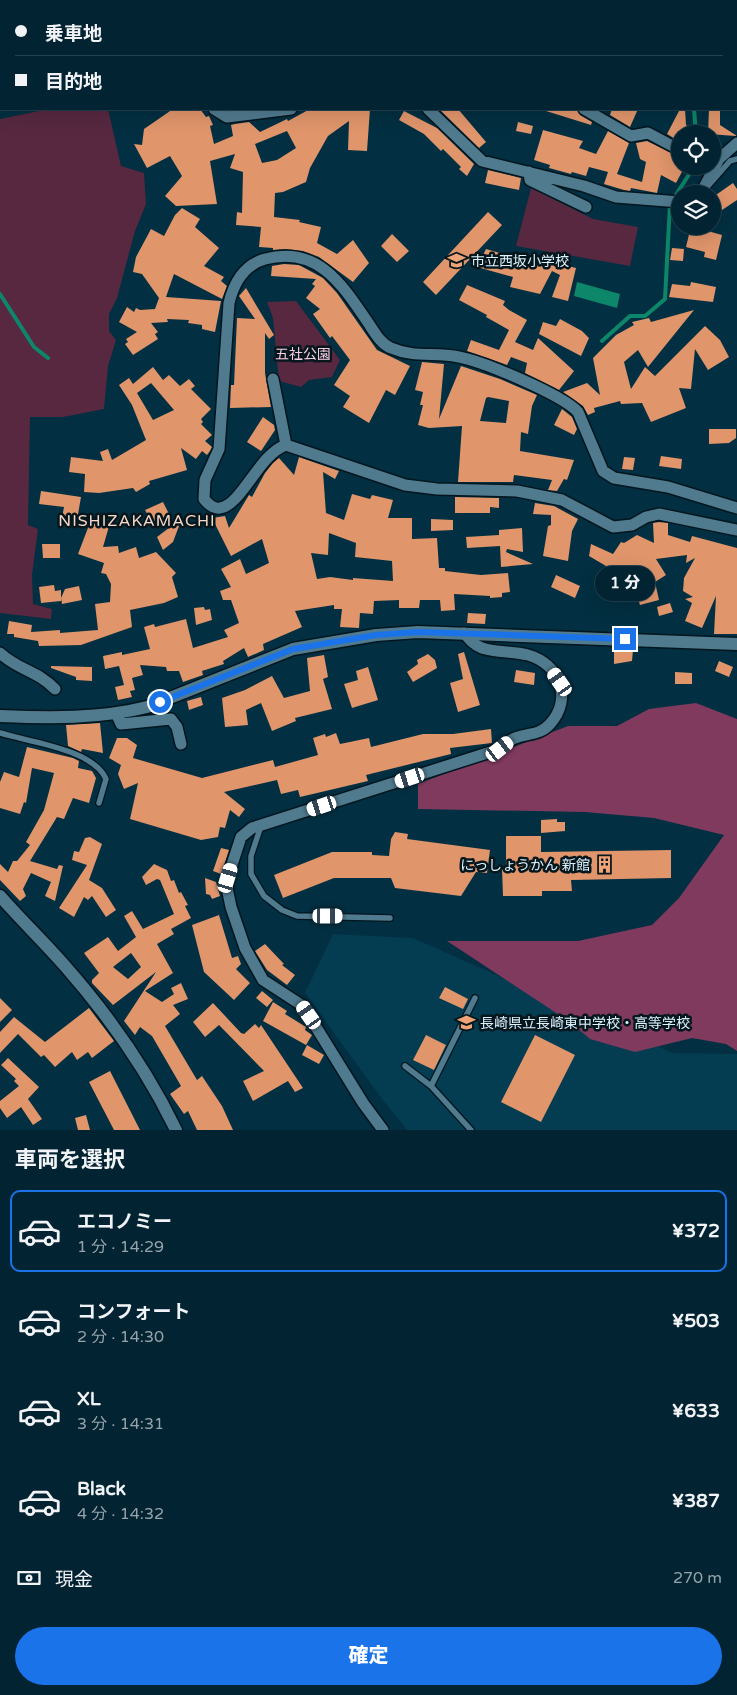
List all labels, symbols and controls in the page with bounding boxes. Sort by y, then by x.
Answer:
text: 乗車地 [45,23,102,45]
text: 目的地 [45,71,102,93]
map controls [671,125,721,235]
button: locate [671,125,721,175]
button: layers [671,185,721,235]
school or university icon: 市立西坂小学校 [447,251,467,271]
place label: 市立西坂小学校 [471,253,569,270]
park label: 五社公園 [275,346,331,363]
district label: NISHIZAKAMACHI [58,511,216,531]
callout: 1 分 [595,566,655,602]
text: 1 分 [610,573,640,593]
route end [614,628,636,650]
car [545,665,574,699]
route start [149,691,171,713]
car [483,734,516,764]
car [393,766,426,790]
car [305,794,338,818]
building icon: にっしょうかん 新館 [594,855,614,875]
place label: にっしょうかん 新館 [460,857,590,874]
car [216,861,239,895]
car [313,909,343,924]
car [294,998,323,1032]
school or university icon: 長崎県立長崎東中学校・高等学校 [456,1013,476,1033]
place label: 長崎県立長崎東中学校・高等学校 [480,1015,690,1032]
text: 車両を選択 [15,1147,125,1173]
icon: car [17,1209,62,1254]
text: エコノミー [77,1211,172,1233]
text: ¥372 [672,1220,720,1242]
text: 1 分 · 14:29 [77,1237,164,1257]
icon: car [17,1299,62,1344]
text: コンフォート [77,1301,190,1323]
text: ¥503 [672,1310,720,1332]
text: 2 分 · 14:30 [77,1327,164,1347]
text: XL [77,1388,101,1410]
icon: car [17,1389,62,1434]
text: ¥633 [672,1400,720,1422]
text: 3 分 · 14:31 [77,1414,164,1434]
text: Black [77,1478,126,1500]
icon: car [17,1479,62,1524]
text: ¥387 [672,1490,720,1512]
text: 4 分 · 14:32 [77,1504,164,1524]
icon: cash [15,1564,43,1592]
text: 270 m [673,1568,722,1588]
text: 現金 [55,1569,93,1591]
button: 確定 [15,1627,722,1685]

